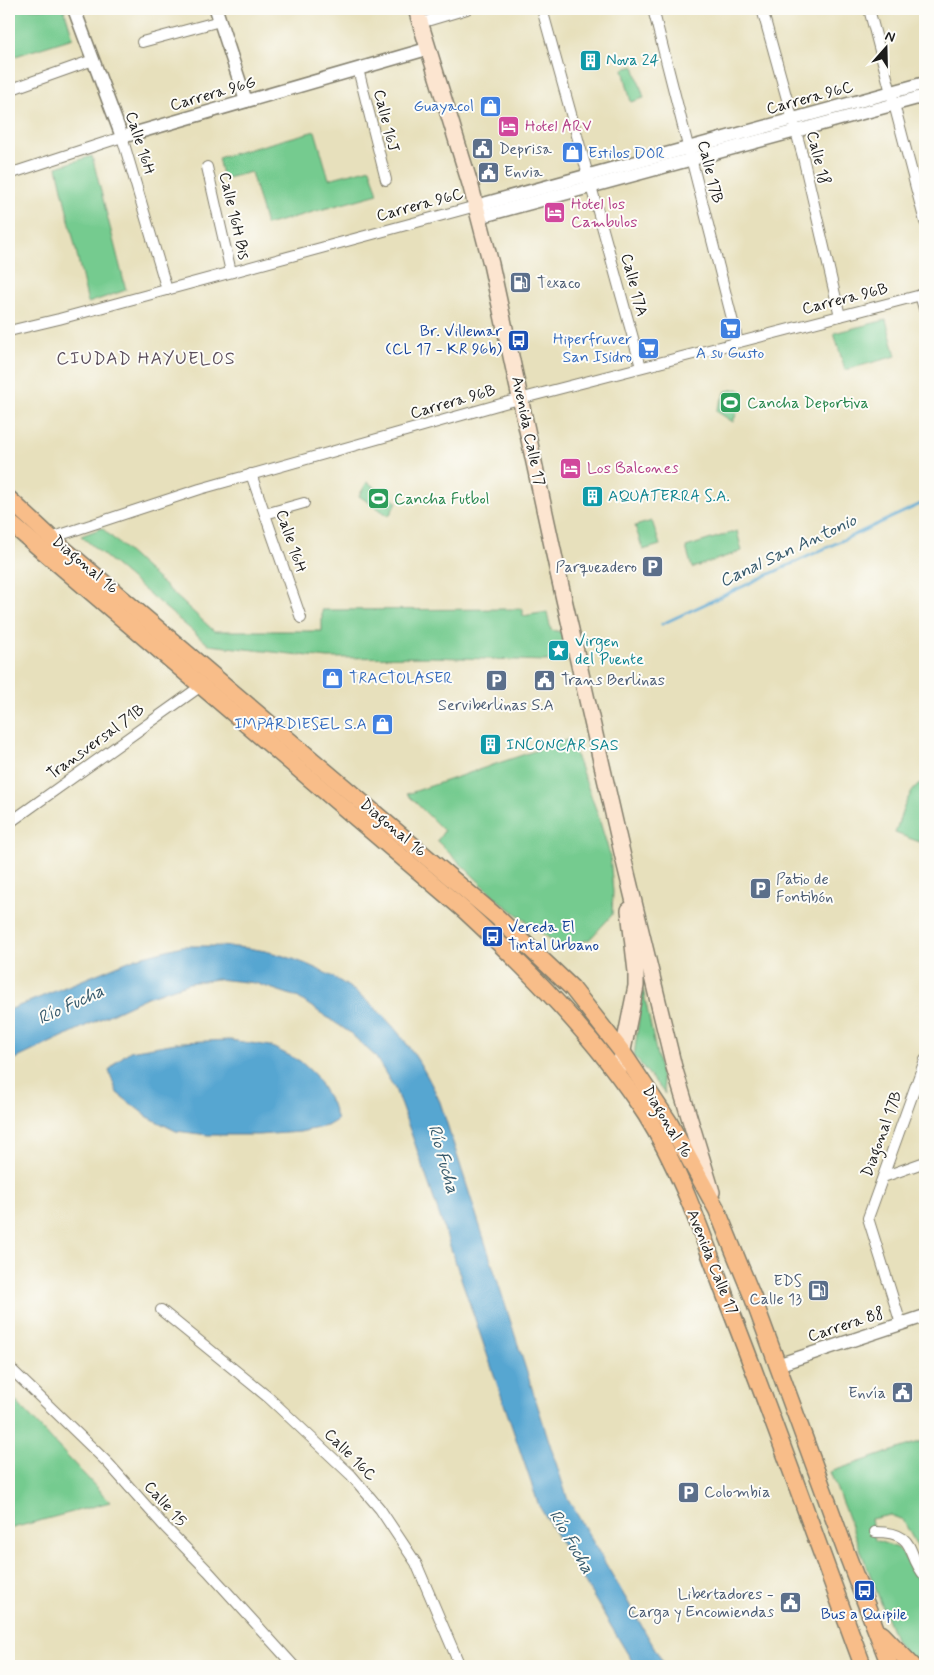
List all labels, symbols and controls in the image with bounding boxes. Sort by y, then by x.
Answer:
north arrow [862,22,912,72]
text: N [883,27,898,47]
building icon: Nova 24 [578,48,602,72]
place label: Nova 24 [606,50,660,71]
street label: Carrera 96G [168,72,258,116]
street label: Carrera 96C [764,76,856,120]
street label: Calle 16J [368,87,404,155]
shop icon: Guayacol [478,94,502,118]
place label: Guayacol [414,96,474,117]
street label: Calle 16H [120,109,160,177]
hotel icon: Hotel ARV [497,114,521,138]
place label: Hotel ARV [525,116,592,137]
street label: Calle 18 [801,129,835,187]
public building icon: Deprisa [471,137,495,161]
street label: Calle 17B [692,138,728,206]
place label: Deprisa [499,139,552,160]
shop icon: Estilos DOR [560,141,584,165]
place label: Estilos DOR [588,143,665,164]
public building icon: Envia [476,160,500,184]
place label: Envia [504,162,543,183]
street label: Calle 16H Bis [214,170,254,262]
street label: Carrera 96C [374,183,466,227]
place label: Hotel los Cambulos [571,194,637,233]
hotel icon: Hotel los Cambulos [543,201,567,225]
street label: Calle 17A [616,251,652,319]
fuel station icon: Texaco [509,271,533,295]
place label: Texaco [537,273,581,294]
street label: Carrera 96B [800,278,890,320]
supermarket icon: A su Gusto [718,317,742,341]
place label: Br. Villemar (CL 17 - KR 96b) [385,321,502,360]
bus stop icon: Br. Villemar (CL 17 - KR 96b) [506,328,530,352]
place label: Hiperfruver San Isidro [553,329,632,368]
supermarket icon: Hiperfruver San Isidro [636,336,660,360]
place label: A su Gusto [696,343,764,364]
district label: CIUDAD HAYUELOS [56,347,236,371]
street label: Avenida Calle 17 [506,374,550,488]
street label: Carrera 96B [408,380,498,424]
sports icon: Cancha Deportiva [719,391,743,415]
place label: Cancha Deportiva [747,393,869,414]
hotel icon: Los Balcones [559,456,583,480]
place label: Los Balcones [587,458,679,479]
building icon: AQUATERRA S.A. [580,484,604,508]
place label: AQUATERRA S.A. [608,486,730,507]
sports icon: Cancha Futbol [366,487,390,511]
place label: Cancha Futbol [394,489,490,510]
street label: Calle 16H [270,507,312,575]
water label: Canal San Antonio [715,508,862,593]
street label: Diagonal 16 [47,531,123,600]
parking icon: Parqueadero [641,555,665,579]
place label: Parqueadero [555,557,637,578]
place label: Virgen del Puente [575,631,644,670]
place icon: Virgen del Puente [547,638,571,662]
shop icon: TRACTOLASER [321,666,345,690]
place label: TRACTOLASER [349,668,453,689]
public building icon: Trans Berlinas [533,668,557,692]
parking icon: Serviberlinas S.A [484,669,508,693]
place label: Trans Berlinas [561,670,665,691]
place label: Serviberlinas S.A [438,695,554,716]
street label: Transversal 71B [43,700,149,784]
shop icon: IMPARDIESEL S.A [371,712,395,736]
place label: IMPARDIESEL S.A [234,714,367,735]
building icon: INCONCAR SAS [478,733,502,757]
place label: INCONCAR SAS [506,735,619,756]
street label: Diagonal 16 [355,794,431,863]
place label: Patio de Fontibón [776,869,833,908]
parking icon: Patio de Fontibón [748,876,772,900]
place label: Vereda El Tintal Urbano [508,917,599,956]
bus stop icon: Vereda El Tintal Urbano [480,924,504,948]
water label: Río Fucha [34,979,108,1031]
street label: Diagonal 16 [636,1082,697,1163]
street label: Diagonal 17B [857,1088,908,1180]
water label: Río Fucha [422,1122,464,1196]
street label: Avenida Calle 17 [681,1206,743,1318]
place label: EDS Calle 13 [749,1271,802,1310]
fuel station icon: EDS Calle 13 [806,1278,830,1302]
street label: Carrera 88 [805,1303,887,1347]
public building icon: Envía [890,1381,914,1405]
place label: Envía [848,1383,886,1404]
street label: Calle 16C [319,1424,381,1486]
street label: Calle 15 [139,1477,191,1531]
parking icon: Colombia [676,1480,700,1504]
place label: Colombia [704,1482,770,1503]
water label: Río Fucha [543,1505,599,1579]
bus stop icon: Bus a Quipile [852,1578,876,1602]
place label: Libertadores - Carga y Encomiendas [628,1584,774,1624]
public building icon: Libertadores - Carga y Encomiendas [778,1591,802,1615]
place label: Bus a Quipile [821,1604,908,1625]

